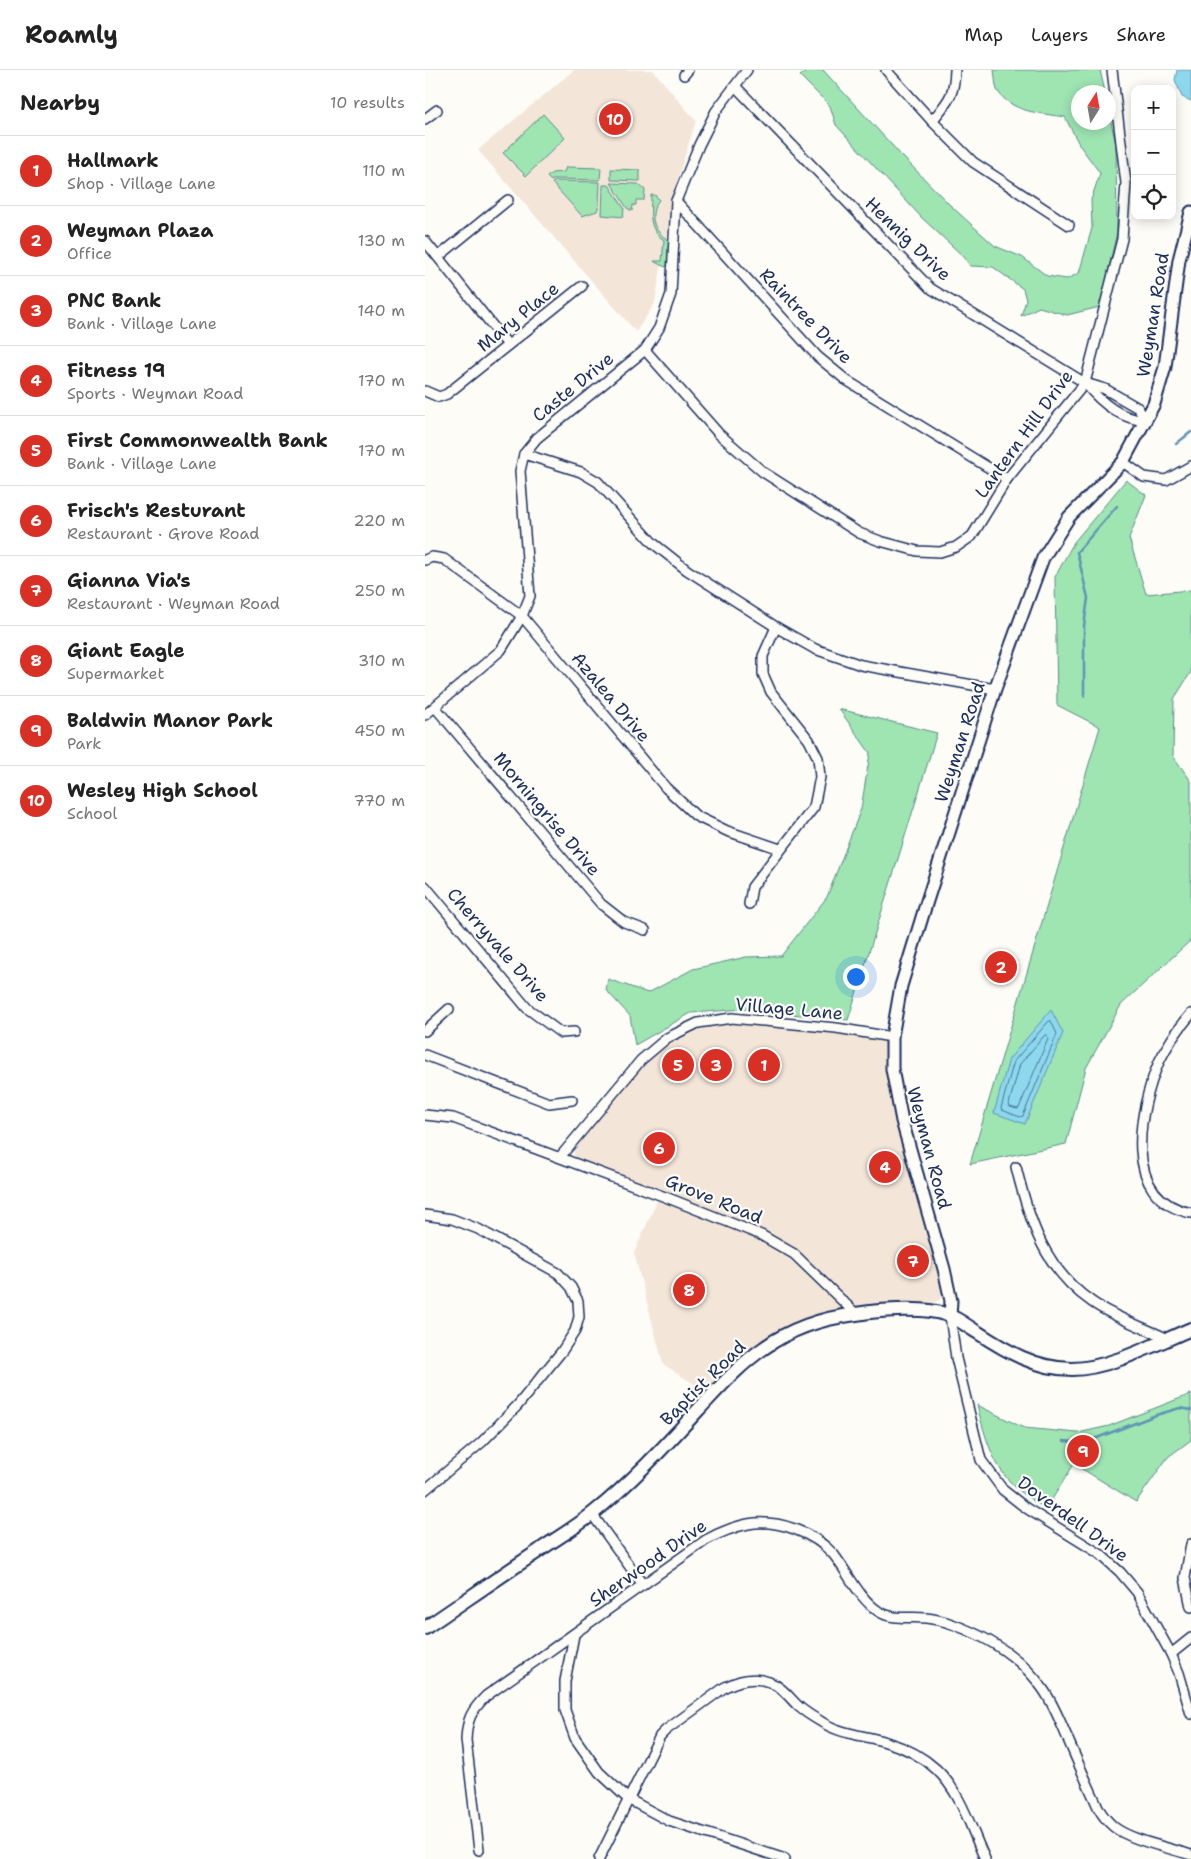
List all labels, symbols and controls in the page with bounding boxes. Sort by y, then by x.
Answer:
text: Roamly [25,19,118,51]
text: Map [965,23,1003,47]
text: Layers [1031,23,1088,47]
text: Share [1116,23,1166,47]
north arrow [1071,85,1116,130]
map controls [1131,85,1176,220]
button: + [1131,85,1176,130]
text: Nearby [20,89,100,117]
text: 10 results [330,92,405,113]
pin: 10 [599,100,631,138]
button: − [1131,130,1176,175]
text: Hallmark [67,148,159,173]
text: 1 [32,160,40,181]
text: 110 m [362,160,405,181]
text: Shop · Village Lane [67,173,216,194]
button: locate [1131,175,1176,220]
street label: Hennig Drive [860,192,956,286]
text: Weyman Plaza [67,218,213,243]
text: 2 [30,230,42,251]
text: 130 m [358,230,405,251]
text: Office [67,243,112,264]
street label: Weyman Road [1131,251,1175,379]
street label: Raintree Drive [754,263,858,369]
street label: Mary Place [472,277,564,357]
text: PNC Bank [67,288,161,313]
text: 3 [30,300,42,321]
text: 140 m [358,300,405,321]
text: Bank · Village Lane [67,313,217,334]
street label: Caste Drive [527,347,619,427]
text: Fitness 19 [67,358,165,383]
street label: Lantern Hill Drive [969,365,1079,503]
text: 4 [30,370,42,391]
text: 170 m [358,370,405,391]
text: Sports · Weyman Road [67,383,243,404]
text: First Commonwealth Bank [67,428,328,453]
text: 5 [31,440,41,461]
text: 170 m [358,440,405,461]
text: Bank · Village Lane [67,453,217,474]
text: Frisch's Resturant [67,498,246,523]
text: 6 [30,510,42,531]
text: 220 m [353,510,405,531]
text: Restaurant · Grove Road [67,523,259,544]
text: Gianna Via's [67,568,191,593]
text: 7 [30,580,42,601]
text: 250 m [354,580,405,601]
text: Restaurant · Weyman Road [67,593,280,614]
text: Giant Eagle [67,638,185,663]
street label: Azalea Drive [566,647,656,747]
text: 8 [30,650,42,671]
text: 310 m [358,650,405,671]
text: Supermarket [67,663,164,684]
street label: Weyman Road [929,678,991,806]
text: Baldwin Manor Park [67,708,273,733]
text: 9 [30,720,42,741]
text: 450 m [354,720,405,741]
text: Park [67,733,101,754]
street label: Morningrise Drive [488,747,606,881]
text: Wesley High School [67,778,258,803]
text: 10 [27,790,45,811]
text: 770 m [353,790,405,811]
text: School [67,803,117,824]
street label: Cherryvale Drive [442,883,554,1007]
pin: 2 [985,948,1017,986]
your location [843,964,869,990]
street label: Village Lane [734,992,844,1026]
pin: 5 [662,1046,694,1084]
pin: 3 [700,1046,732,1084]
pin: 1 [748,1046,780,1084]
street label: Weyman Road [901,1084,957,1212]
pin: 6 [643,1129,675,1167]
pin: 4 [869,1148,901,1186]
street label: Grove Road [662,1169,766,1229]
pin: 7 [897,1242,929,1280]
pin: 8 [673,1271,705,1309]
street label: Baptist Road [655,1335,751,1431]
pin: 9 [1067,1432,1099,1470]
street label: Doverdell Drive [1013,1471,1133,1567]
street label: Sherwood Drive [585,1514,711,1612]

